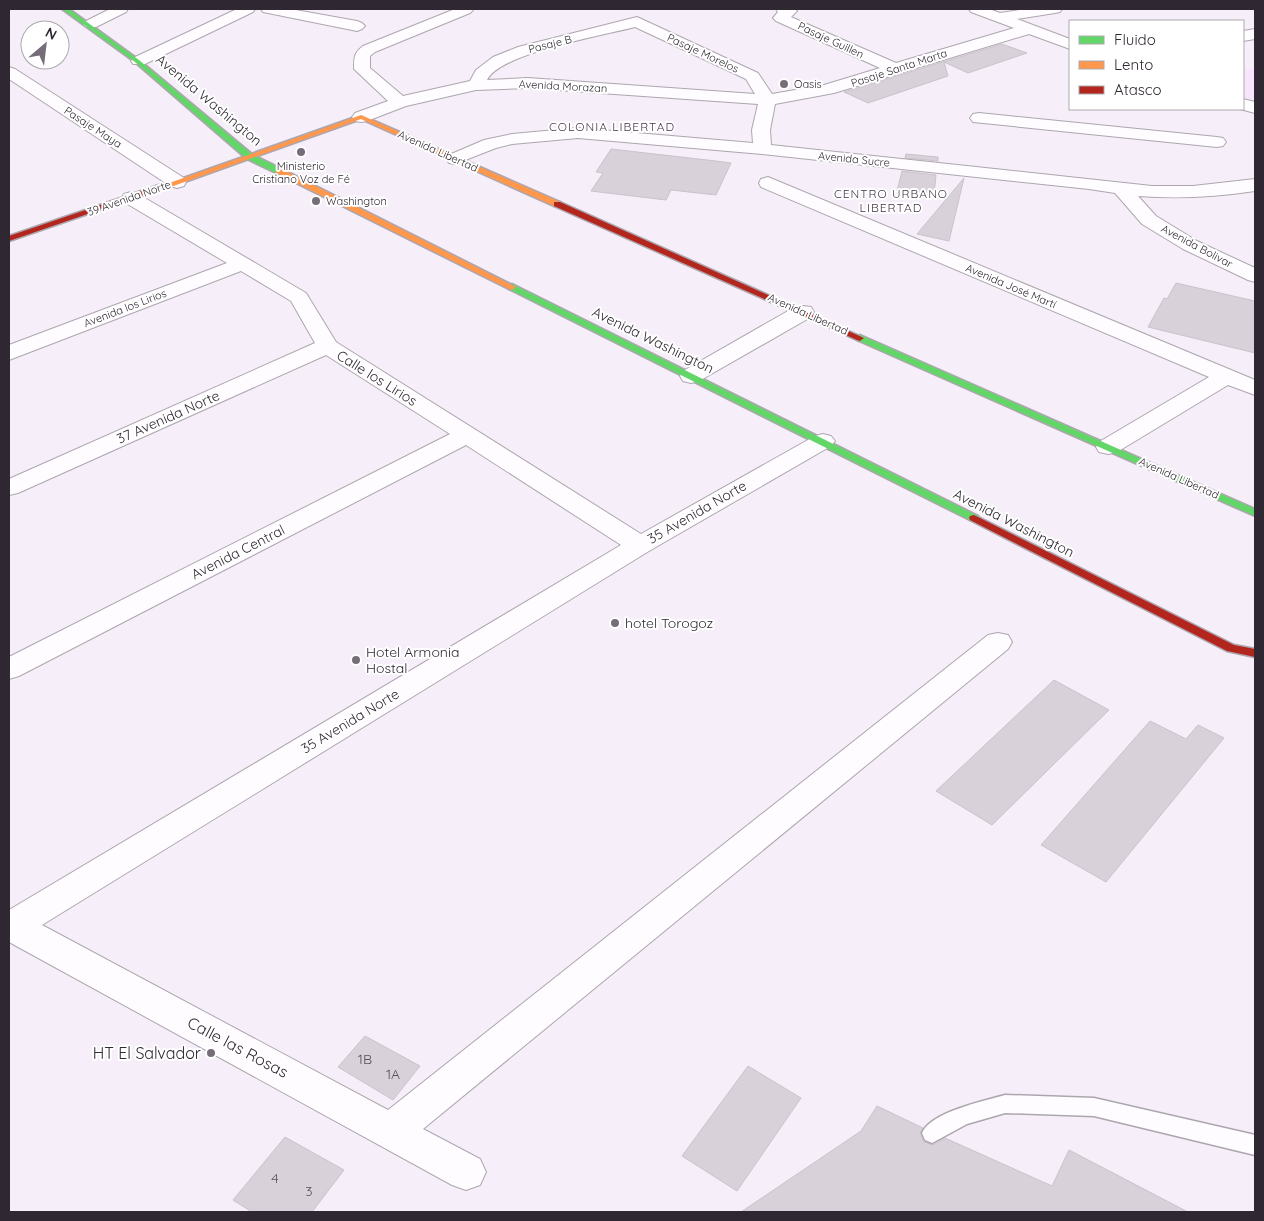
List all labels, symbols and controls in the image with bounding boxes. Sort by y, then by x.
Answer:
street label: Pasaje Guillen [796,19,866,61]
north arrow [20,20,70,70]
legend [1069,20,1244,110]
text: N [42,23,60,44]
street label: Pasaje Morelos [665,30,741,76]
text: Fluido [1114,30,1156,49]
street label: Pasaje B [527,32,573,56]
street label: Pasaje Santa Marta [849,46,949,90]
street label: Avenida Washington [152,50,266,150]
text: Lento [1114,55,1153,74]
street label: Avenida Morazan [518,77,608,95]
place label: Oasis [794,77,822,91]
marker: Oasis [778,78,790,90]
text: Atasco [1114,80,1162,99]
street label: Pasaje Maya [62,103,124,151]
district label: COLONIA LIBERTAD [549,119,675,134]
street label: Avenida Libertad [396,127,480,175]
marker: Ministerio Cristiano Voz de Fé [295,146,307,158]
street label: Avenida Sucre [817,148,891,170]
place label: Ministerio Cristiano Voz de Fé [252,159,350,186]
street label: 39 Avenida Norte [85,177,173,219]
district label: CENTRO URBANO LIBERTAD [834,186,948,215]
place label: Washington [326,194,387,208]
marker: Washington [310,195,322,207]
street label: Avenida Bolivar [1159,221,1236,271]
street label: Avenida José Martí [964,261,1059,312]
street label: Avenida los Lirios [82,286,168,330]
street label: Avenida Libertad [766,290,850,338]
street label: Avenida Washington [589,303,717,377]
street label: Calle los Lirios [333,346,421,410]
street label: 37 Avenida Norte [114,386,222,448]
street label: Avenida Libertad [1137,454,1221,502]
street label: 35 Avenida Norte [644,476,750,548]
street label: Avenida Washington [951,485,1077,561]
street label: Avenida Central [188,521,288,583]
place label: hotel Torogoz [625,614,714,632]
marker: hotel Torogoz [609,617,621,629]
place label: Hotel Armonia Hostal [366,643,459,677]
marker: Hotel Armonia Hostal [350,654,362,666]
street label: 35 Avenida Norte [298,685,402,757]
street label: Calle las Rosas [184,1012,292,1082]
place label: HT El Salvador [93,1043,201,1063]
marker: HT El Salvador [205,1047,217,1059]
house number: 1B [358,1050,372,1068]
house number: 1A [386,1065,400,1083]
house number: 4 [271,1169,279,1187]
house number: 3 [305,1182,313,1200]

